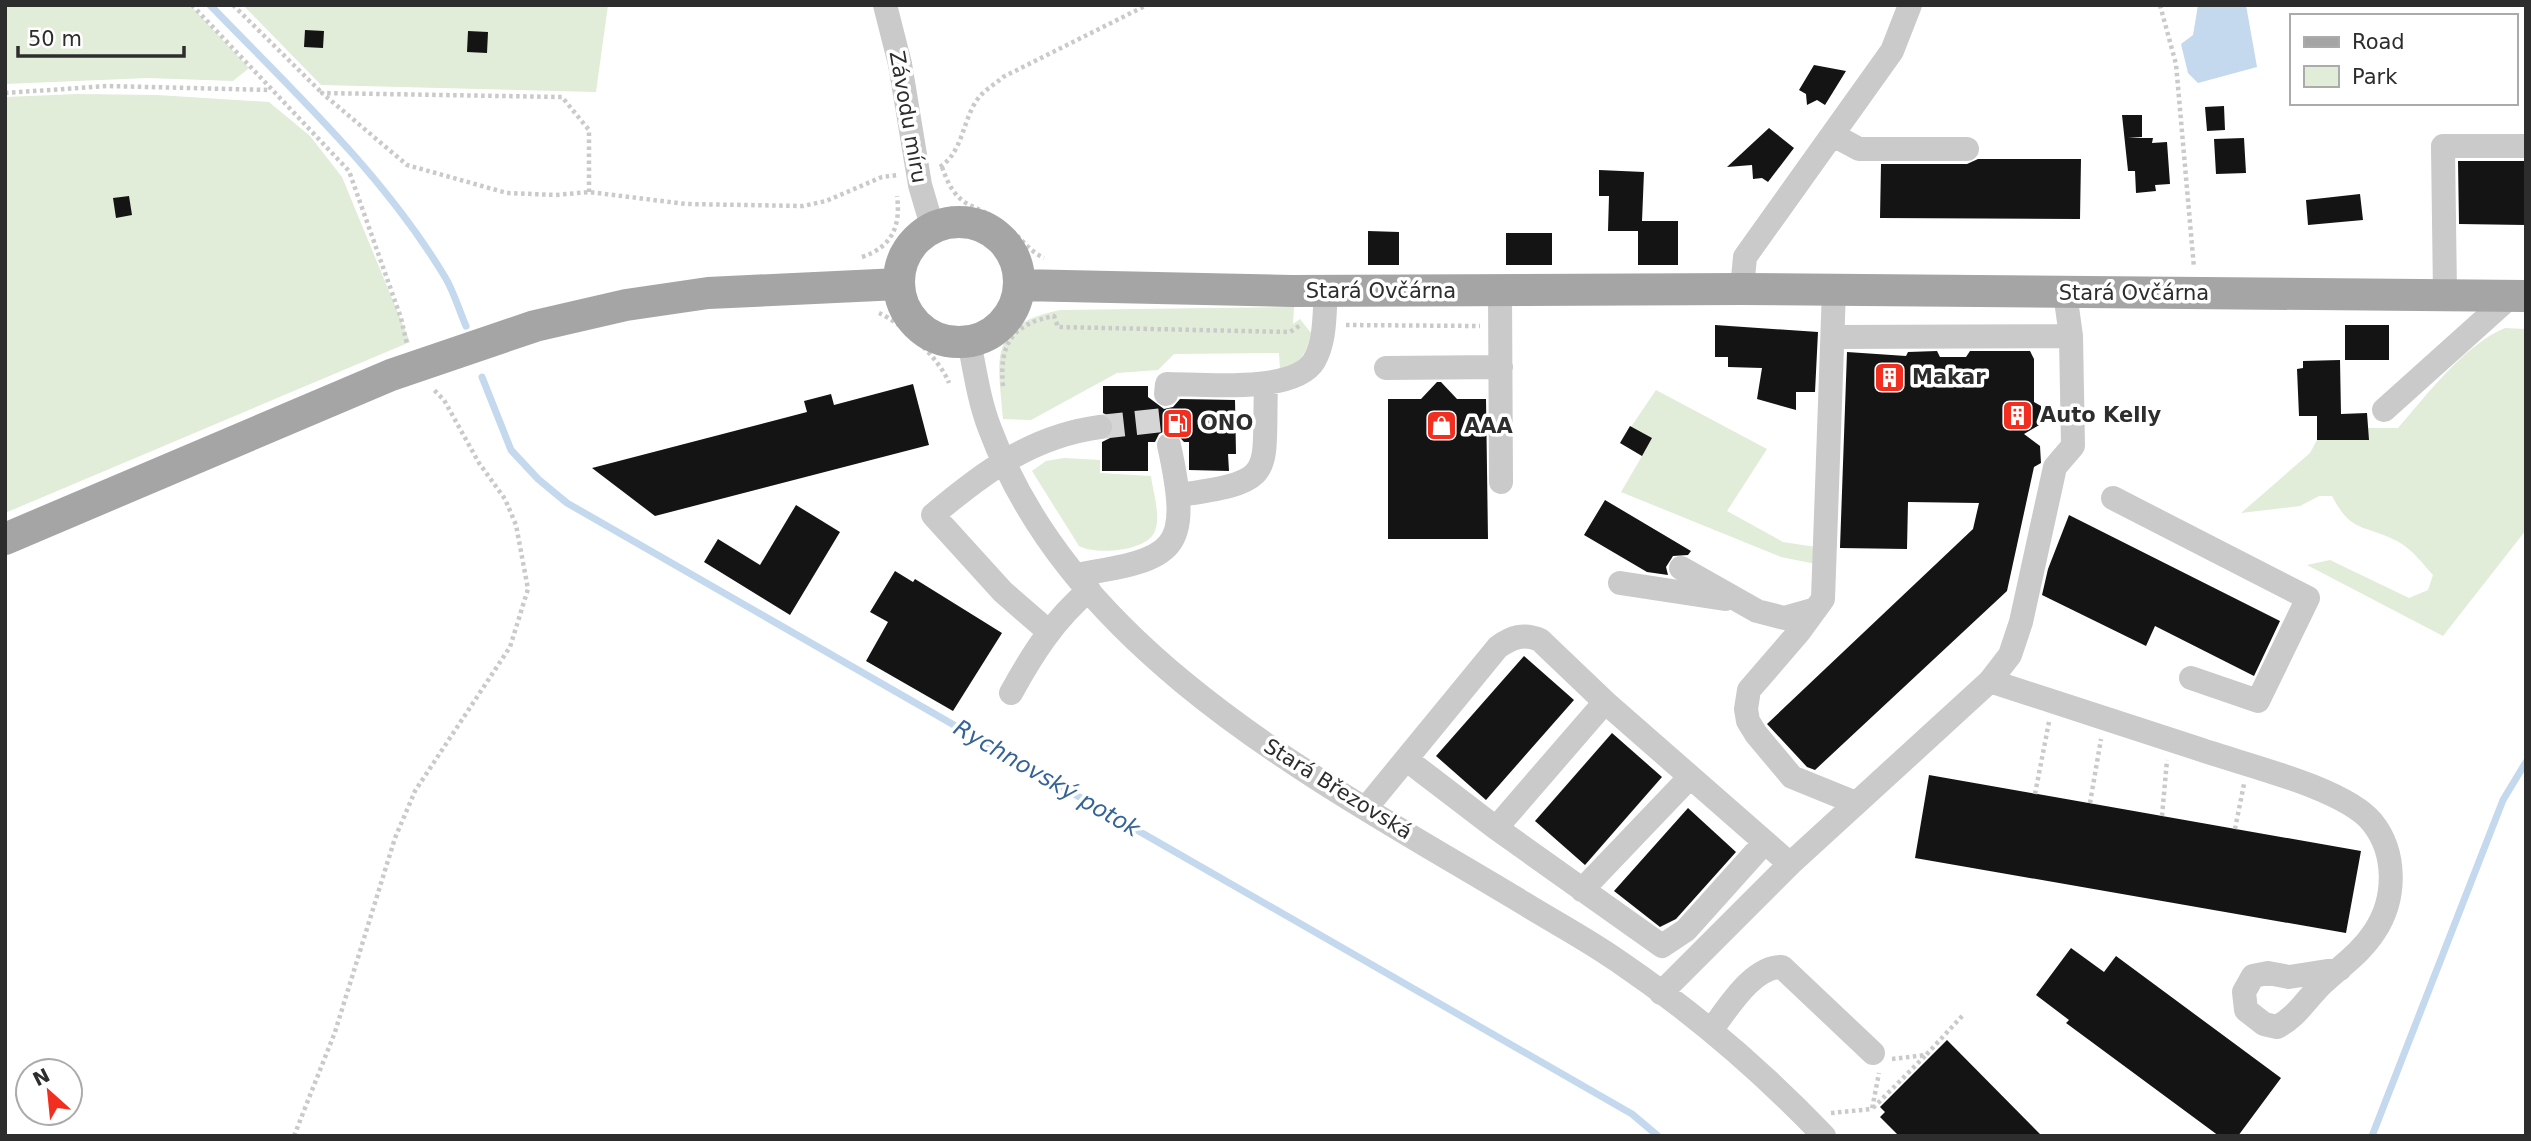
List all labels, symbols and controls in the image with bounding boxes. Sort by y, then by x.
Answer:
scale bar [18,14,184,58]
legend [2290,14,2517,105]
text: 50 m [28,27,82,51]
text: Road [2352,30,2405,54]
street label: Závodu míru [885,49,931,185]
text: Park [2352,65,2398,89]
street label: Stará Ovčárna [1306,279,1456,303]
street label: Stará Ovčárna [2059,281,2209,305]
building icon: Makar [1872,360,1906,394]
place label: Makar [1912,365,1986,389]
building icon: Auto Kelly [2000,398,2034,432]
place label: Auto Kelly [2040,403,2162,427]
fuel station icon: ONO [1160,406,1194,440]
shop icon: AAA [1424,409,1458,443]
place label: ONO [1200,411,1253,435]
place label: AAA [1464,414,1514,438]
water label: Rychnovský potok [949,714,1146,843]
street label: Stará Březovská [1260,734,1416,844]
north arrow [14,1057,84,1127]
text: N [29,1063,53,1090]

